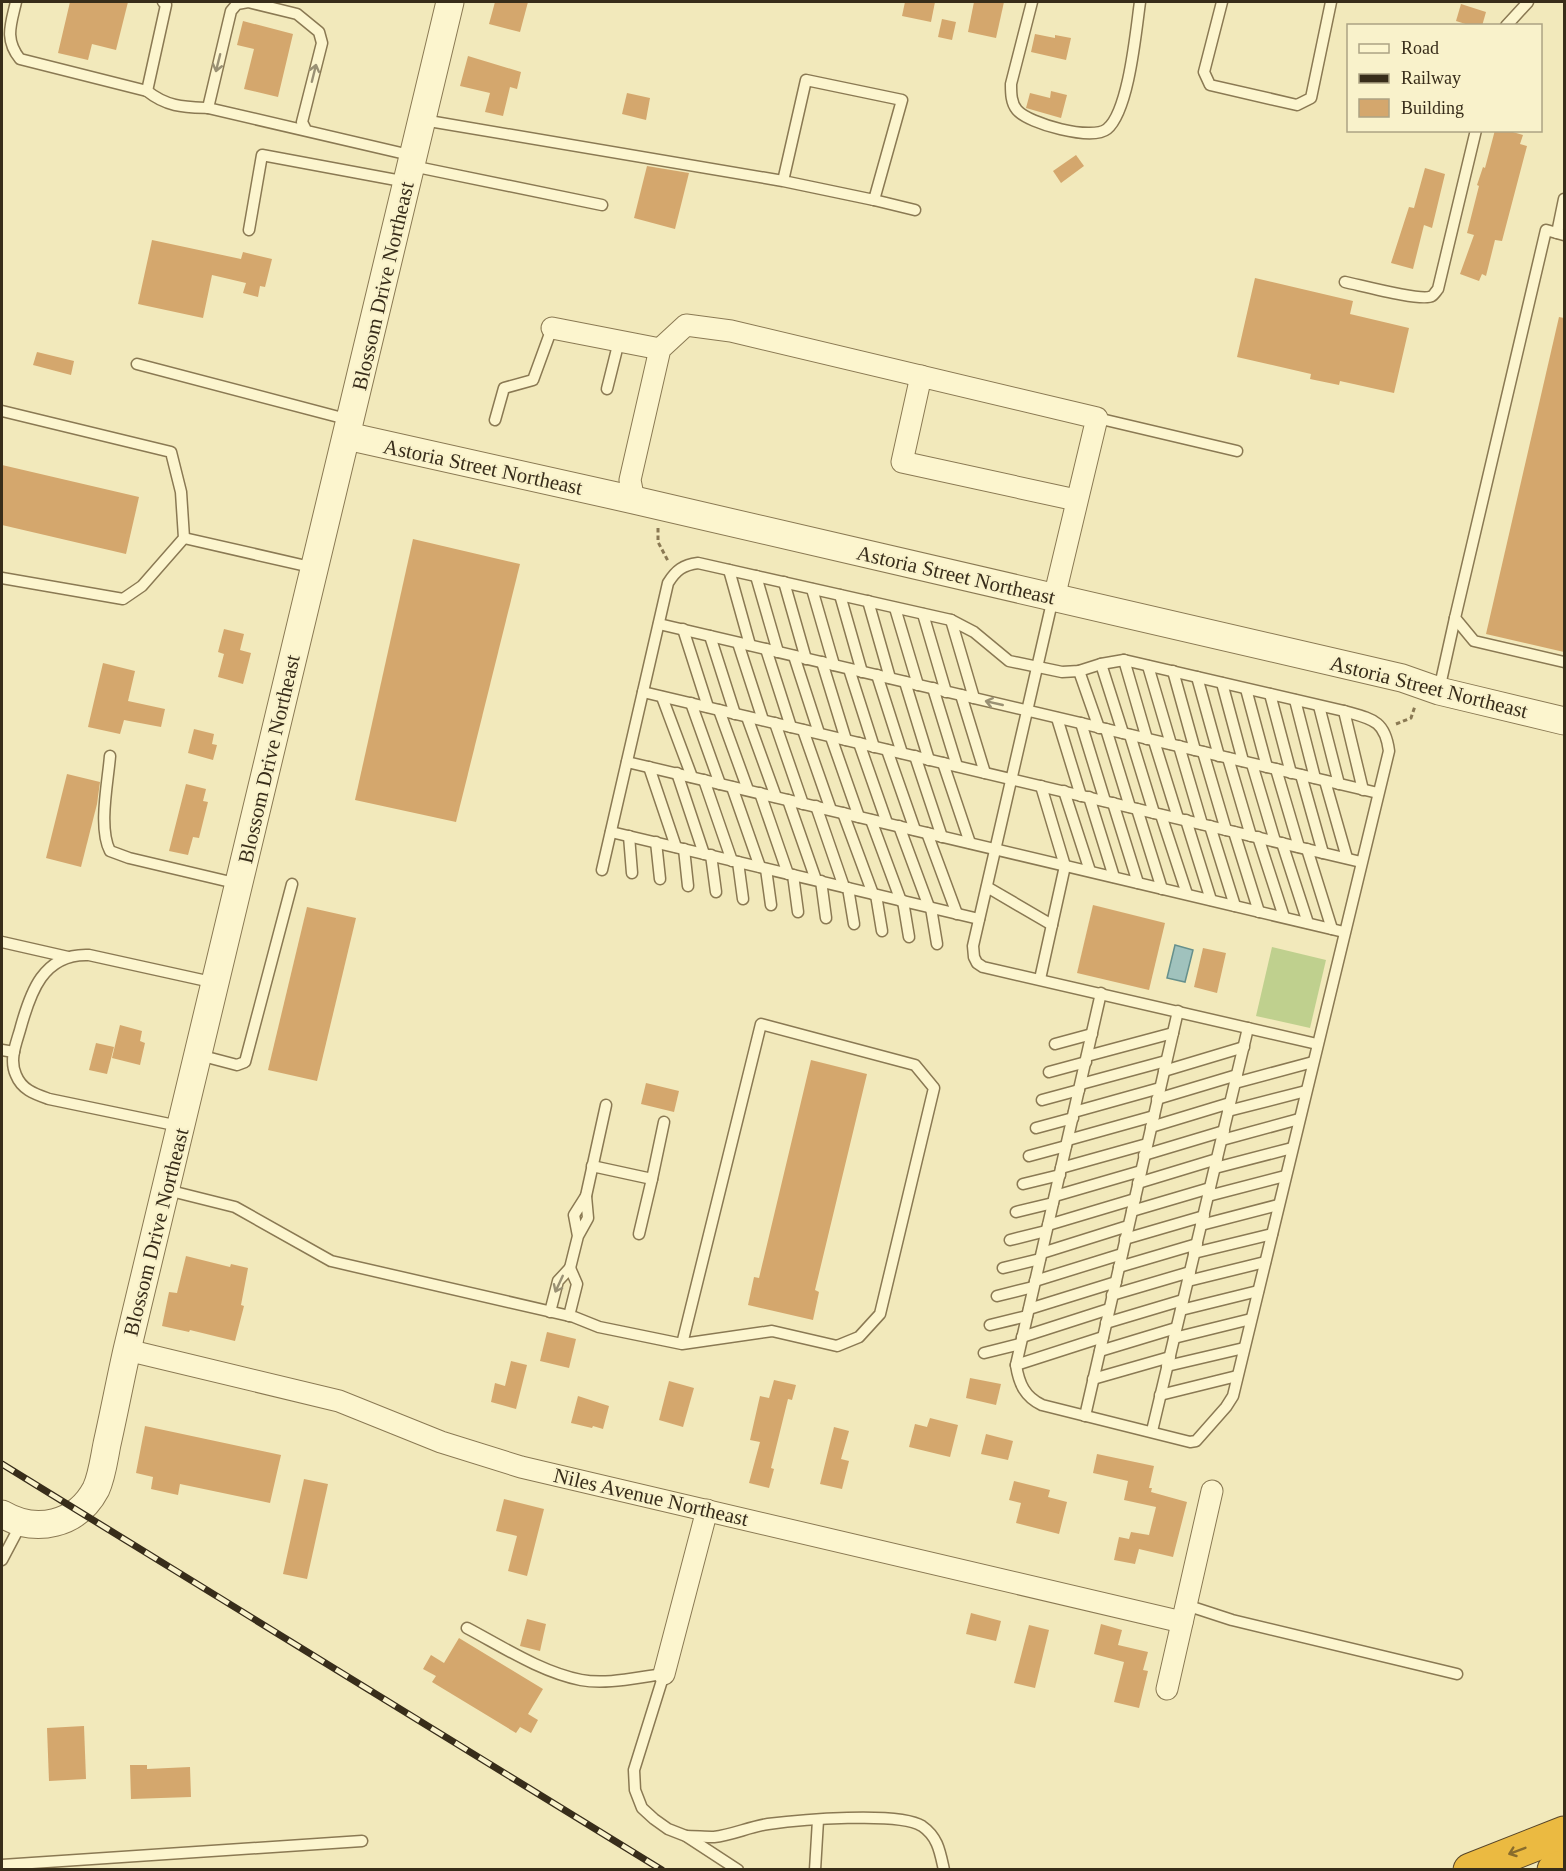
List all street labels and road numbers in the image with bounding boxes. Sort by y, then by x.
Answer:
street label: Blossom Drive Northeast [347,179,419,393]
street label: Astoria Street Northeast [381,434,585,500]
street label: Astoria Street Northeast [854,540,1058,610]
street label: Astoria Street Northeast [1328,651,1531,723]
street label: Blossom Drive Northeast [233,652,305,866]
street label: Blossom Drive Northeast [119,1125,194,1338]
street label: Niles Avenue Northeast [551,1463,751,1531]

